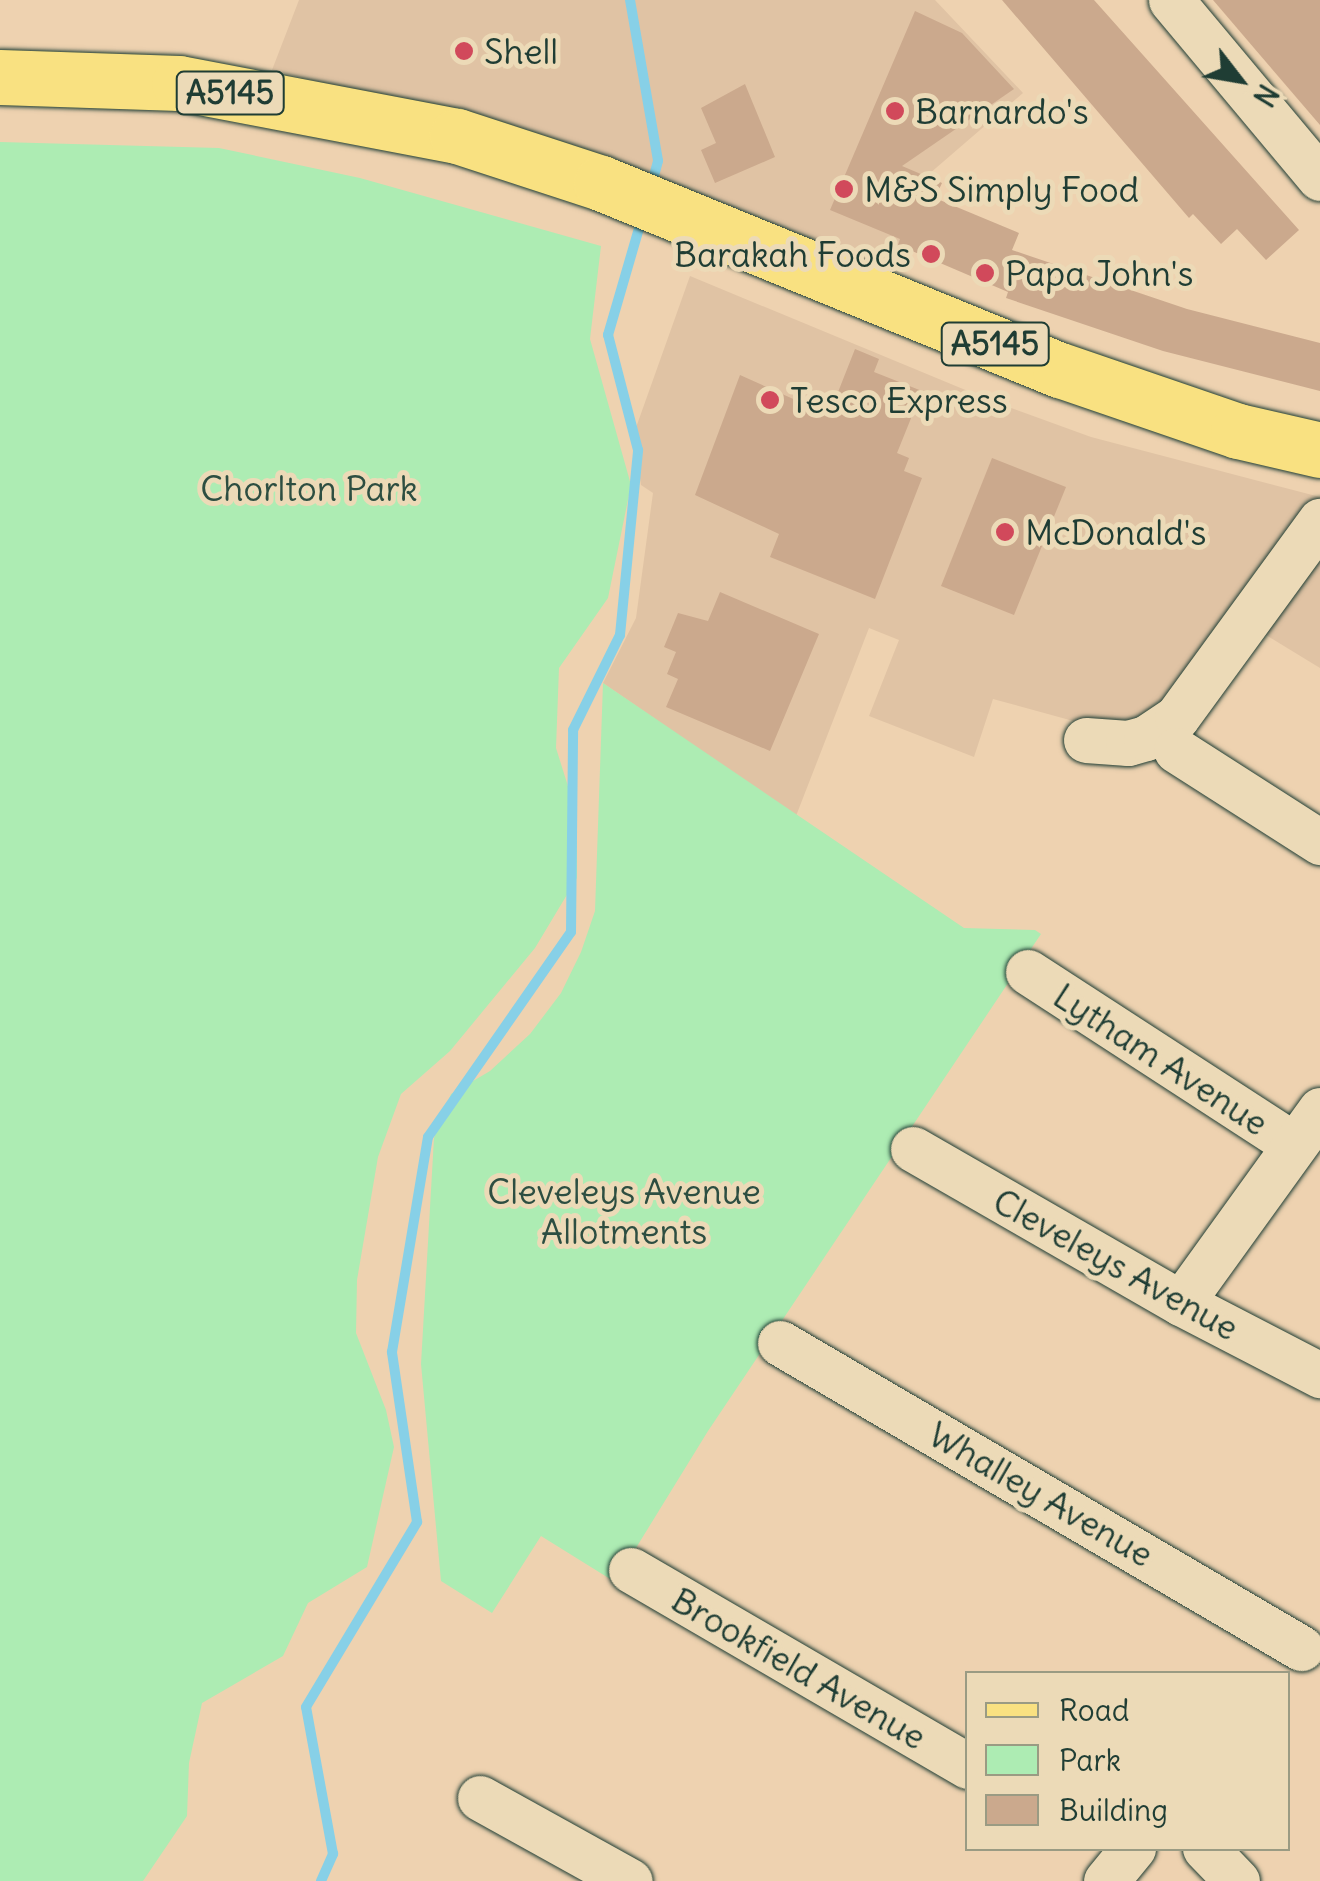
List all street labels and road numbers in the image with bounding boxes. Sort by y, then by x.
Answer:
road number: A5145 [175,66,285,120]
road number: A5145 [940,317,1050,371]
street label: Lytham Avenue [1046,974,1276,1144]
street label: Cleveleys Avenue [986,1179,1246,1349]
street label: Whalley Avenue [921,1413,1161,1575]
street label: Brookfield Avenue [665,1578,933,1758]

